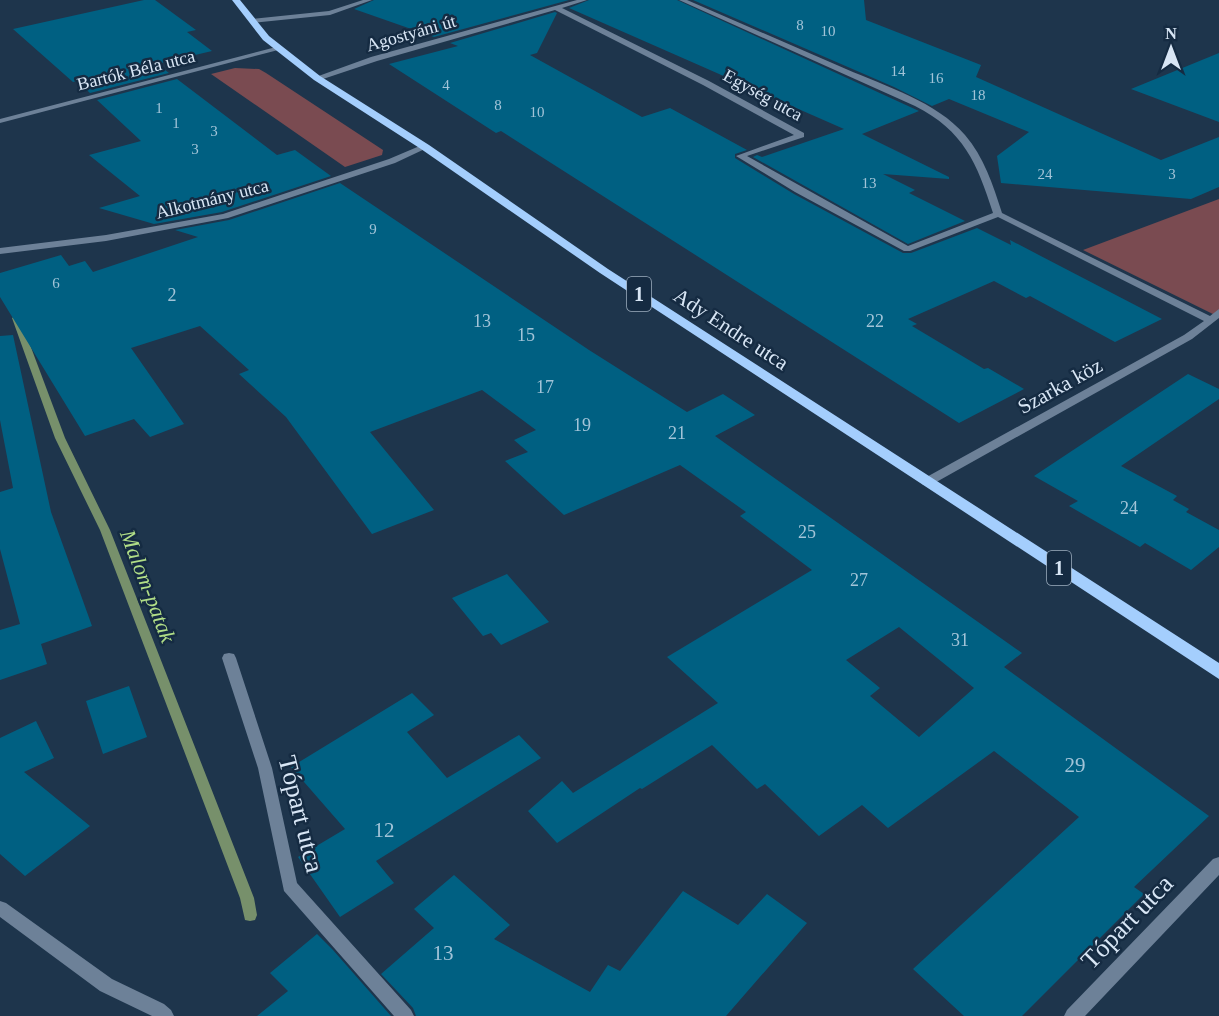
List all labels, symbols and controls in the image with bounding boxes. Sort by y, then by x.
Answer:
street label: Agostyáni út [364,11,458,55]
house number: 8 [796,17,804,33]
north arrow [1141,18,1201,78]
house number: 10 [821,23,836,39]
text: N [1165,25,1177,42]
street label: Bartók Béla utca [75,46,197,94]
house number: 14 [891,63,906,79]
street label: Egység utca [720,65,806,125]
house number: 16 [929,70,944,86]
house number: 4 [442,77,450,93]
house number: 18 [971,87,986,103]
house number: 8 [494,97,502,113]
house number: 1 [155,100,163,116]
house number: 10 [530,104,545,120]
house number: 1 [172,115,180,131]
house number: 3 [210,123,218,139]
house number: 3 [191,141,199,157]
house number: 24 [1038,166,1053,182]
house number: 3 [1168,166,1176,182]
street label: Alkotmány utca [154,175,270,223]
house number: 13 [862,175,877,191]
house number: 9 [369,221,377,237]
house number: 6 [52,275,60,291]
road number: 1 [627,277,651,311]
street label: Ady Endre utca [669,283,793,375]
house number: 2 [168,285,177,305]
house number: 13 [473,311,491,331]
house number: 22 [866,311,884,331]
house number: 15 [517,325,535,345]
street label: Szarka köz [1014,353,1106,419]
house number: 17 [536,377,554,397]
house number: 19 [573,415,591,435]
house number: 21 [668,423,686,443]
house number: 24 [1120,498,1138,518]
house number: 25 [798,522,816,542]
water label: Malom-patak [115,525,181,647]
road number: 1 [1047,551,1071,585]
house number: 27 [850,570,868,590]
house number: 31 [951,630,969,650]
street label: Tópart utca [273,753,330,876]
house number: 29 [1065,753,1086,777]
house number: 12 [374,818,395,842]
street label: Tópart utca [1075,869,1179,975]
house number: 13 [433,941,454,965]

